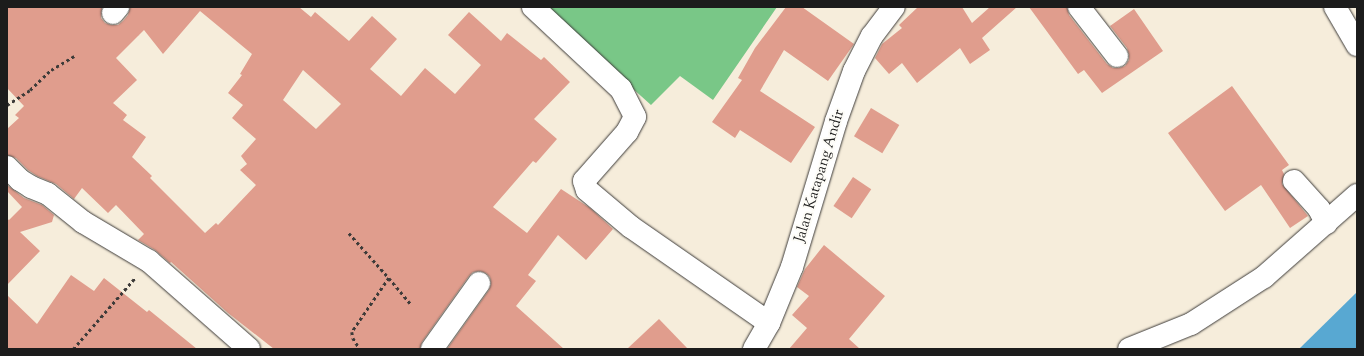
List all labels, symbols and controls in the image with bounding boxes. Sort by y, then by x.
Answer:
street label: Jalan Katapang Andir [791,108,849,244]

